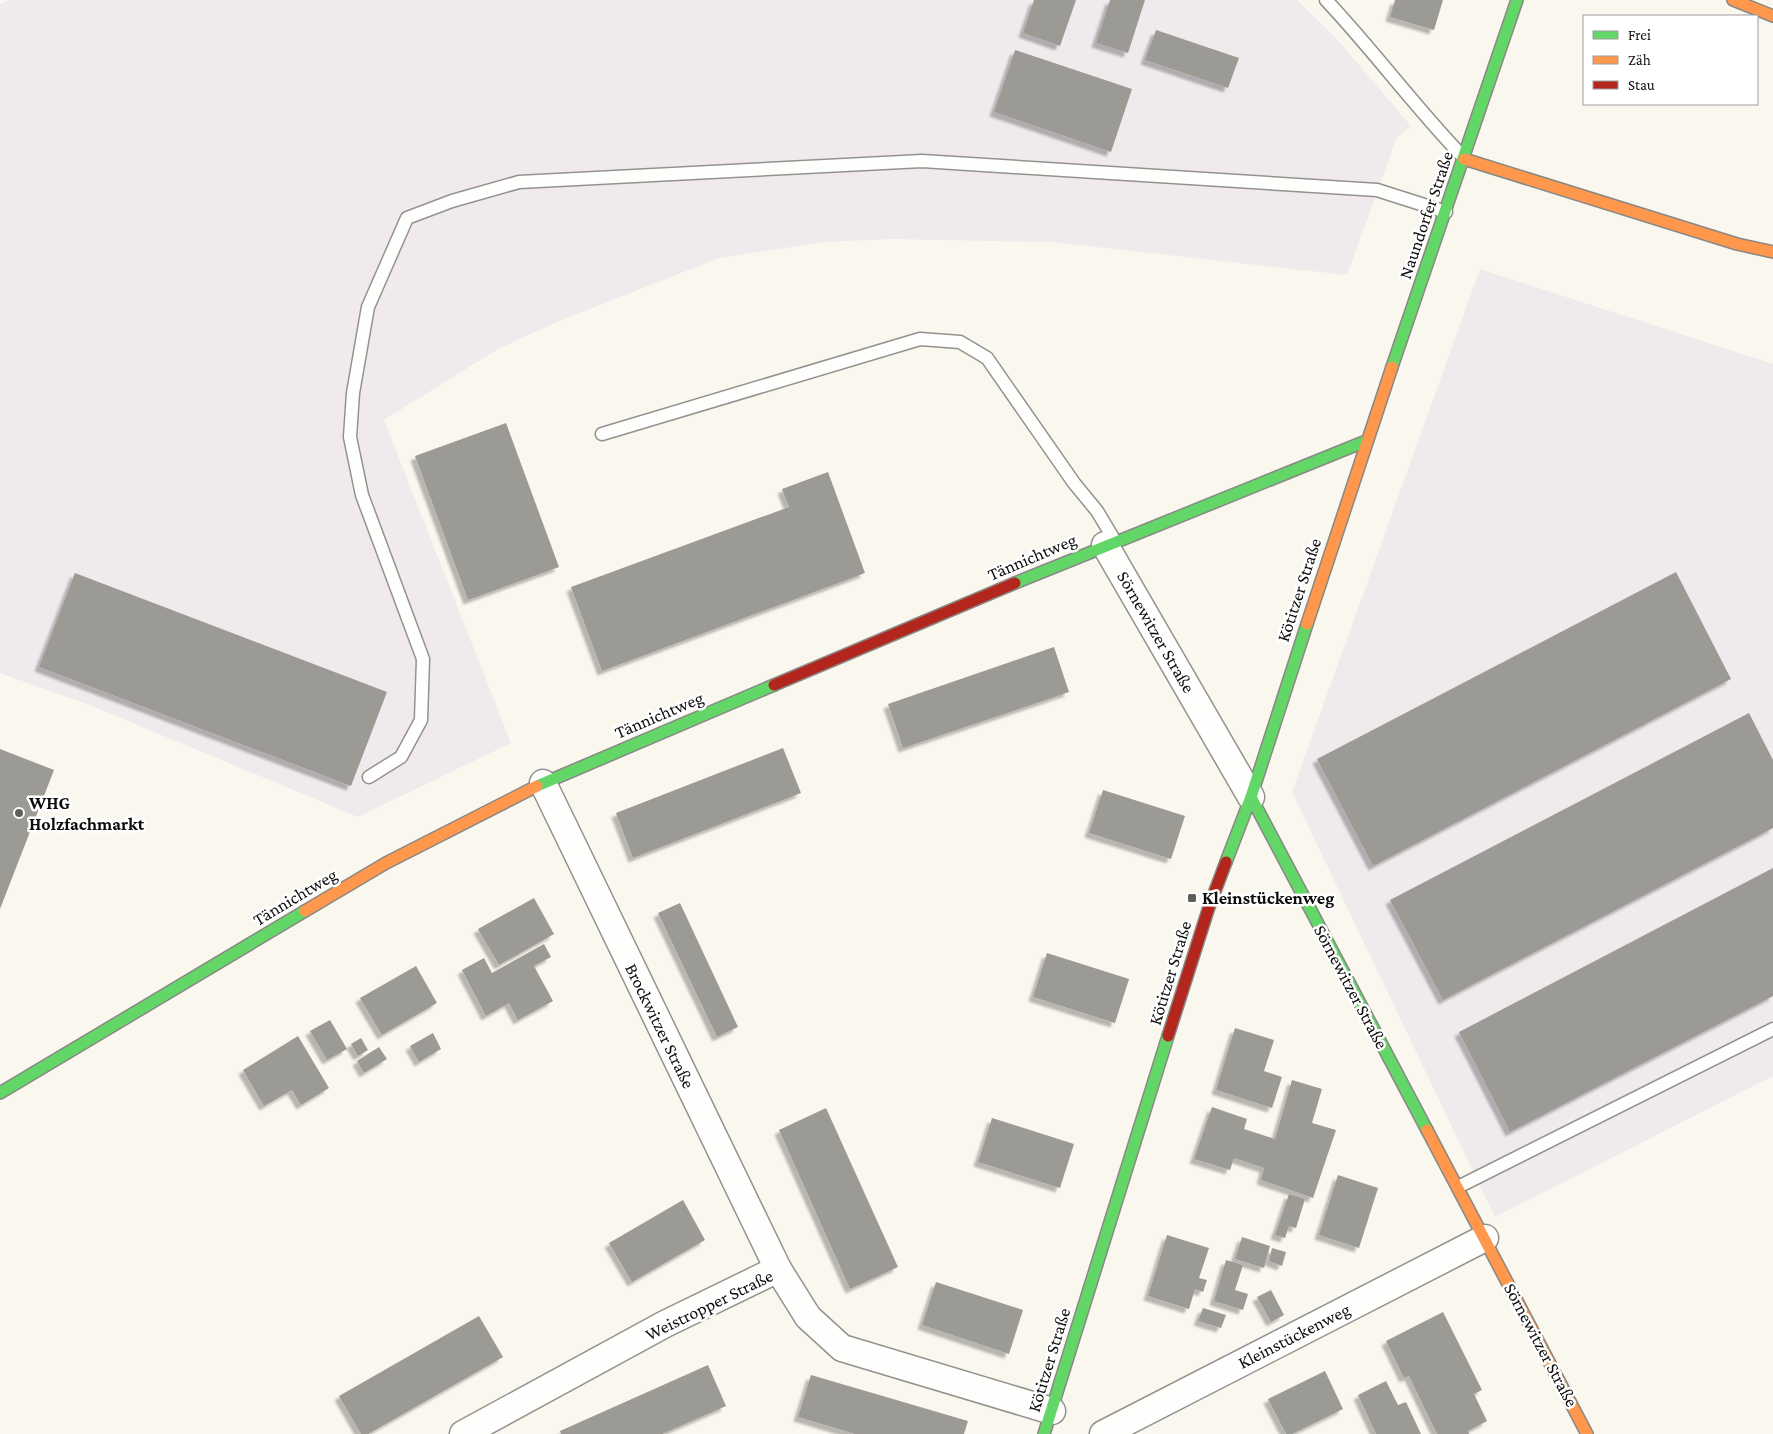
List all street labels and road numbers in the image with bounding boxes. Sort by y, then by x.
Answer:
street label: Naundorfer Straße [1395,148,1457,281]
street label: Tännichtweg [985,529,1080,585]
street label: Kötitzer Straße [1273,536,1325,644]
street label: Sörnewitzer Straße [1113,568,1199,696]
street label: Tännichtweg [612,687,707,743]
street label: Tännichtweg [250,864,341,930]
street label: Kötitzer Straße [1145,919,1195,1027]
street label: Sörnewitzer Straße [1310,922,1392,1052]
street label: Brockwitzer Straße [621,960,699,1092]
street label: Weistropper Straße [642,1265,776,1345]
street label: Sörnewitzer Straße [1500,1280,1582,1410]
street label: Kleinstückenweg [1235,1299,1354,1373]
street label: Kötitzer Straße [1024,1306,1074,1414]

